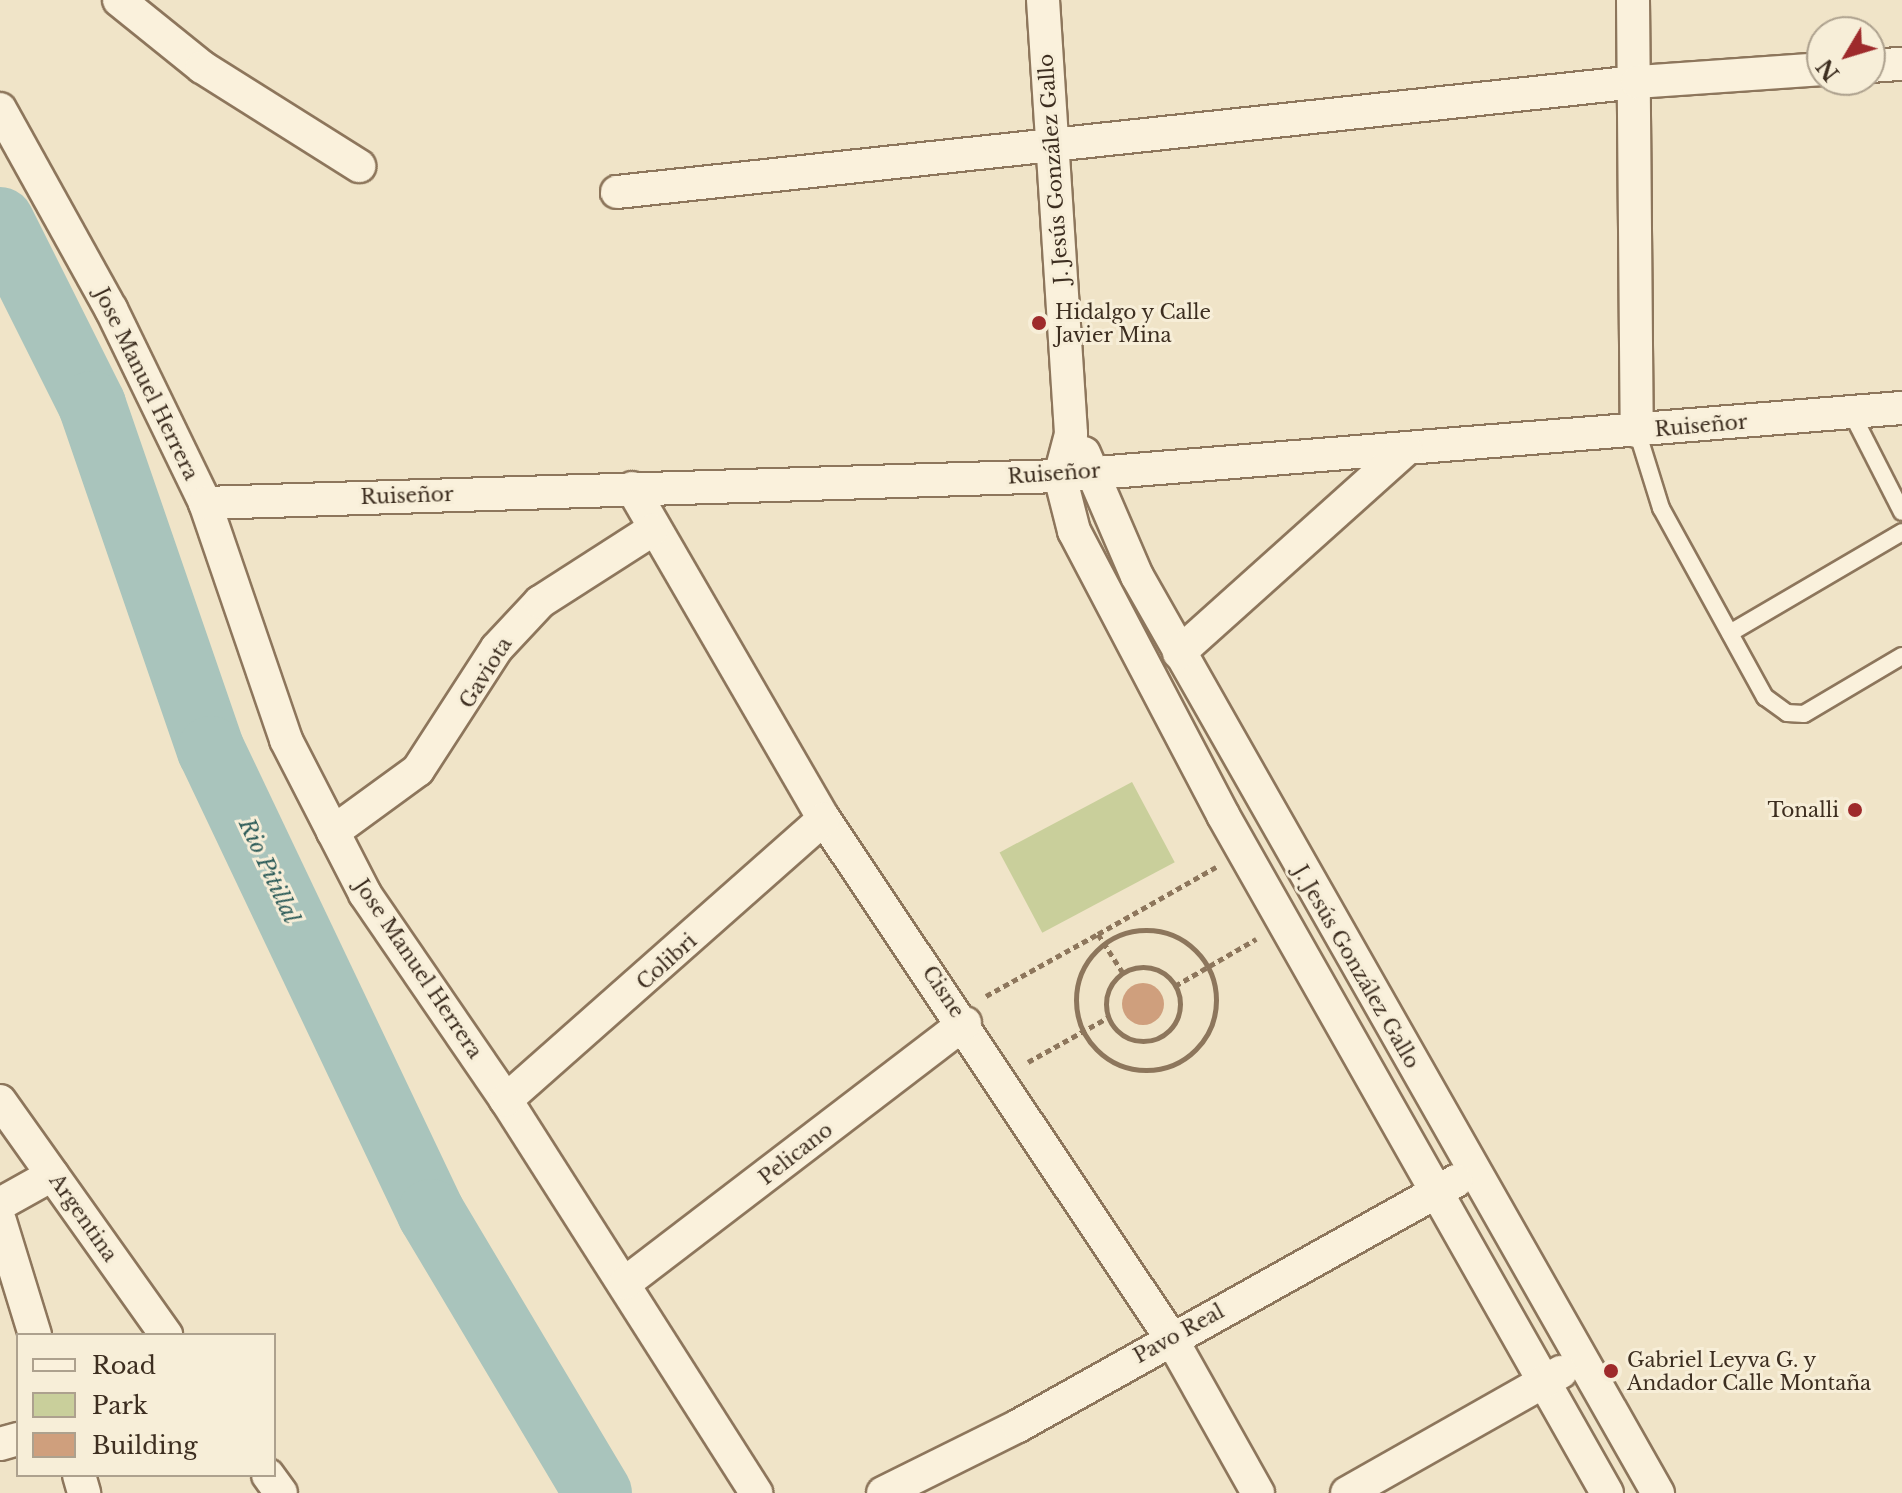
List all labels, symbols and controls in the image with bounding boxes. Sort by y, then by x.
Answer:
north arrow [1806,16,1886,96]
street label: J. Jesús González Gallo [1034,53,1074,285]
text: N [1811,53,1845,86]
street label: Jose Manuel Herrera [89,284,203,484]
place label: Hidalgo y Calle Javier Mina [1055,300,1212,347]
marker: Hidalgo y Calle Javier Mina [1030,314,1048,332]
street label: Ruiseñor [1654,410,1748,442]
street label: Ruiseñor [1007,459,1101,489]
street label: Ruiseñor [360,482,454,510]
street label: Gaviota [455,633,517,713]
place label: Tonalli [1767,798,1839,822]
marker: Tonalli [1846,801,1864,819]
water label: Rio Pitillal [233,814,305,928]
street label: J. Jesús González Gallo [1288,861,1424,1073]
street label: Jose Manuel Herrera [349,875,487,1063]
street label: Colibri [632,929,702,995]
street label: Cisne [917,962,969,1022]
street label: Pelicano [754,1118,838,1190]
street label: Argentina [44,1170,122,1266]
street label: Pavo Real [1130,1299,1228,1369]
legend [16,1333,276,1477]
place label: Gabriel Leyva G. y Andador Calle Montaña [1627,1348,1872,1395]
text: Road [92,1351,156,1380]
marker: Gabriel Leyva G. y Andador Calle Montaña [1602,1362,1620,1380]
text: Park [92,1391,148,1420]
text: Building [92,1431,198,1460]

